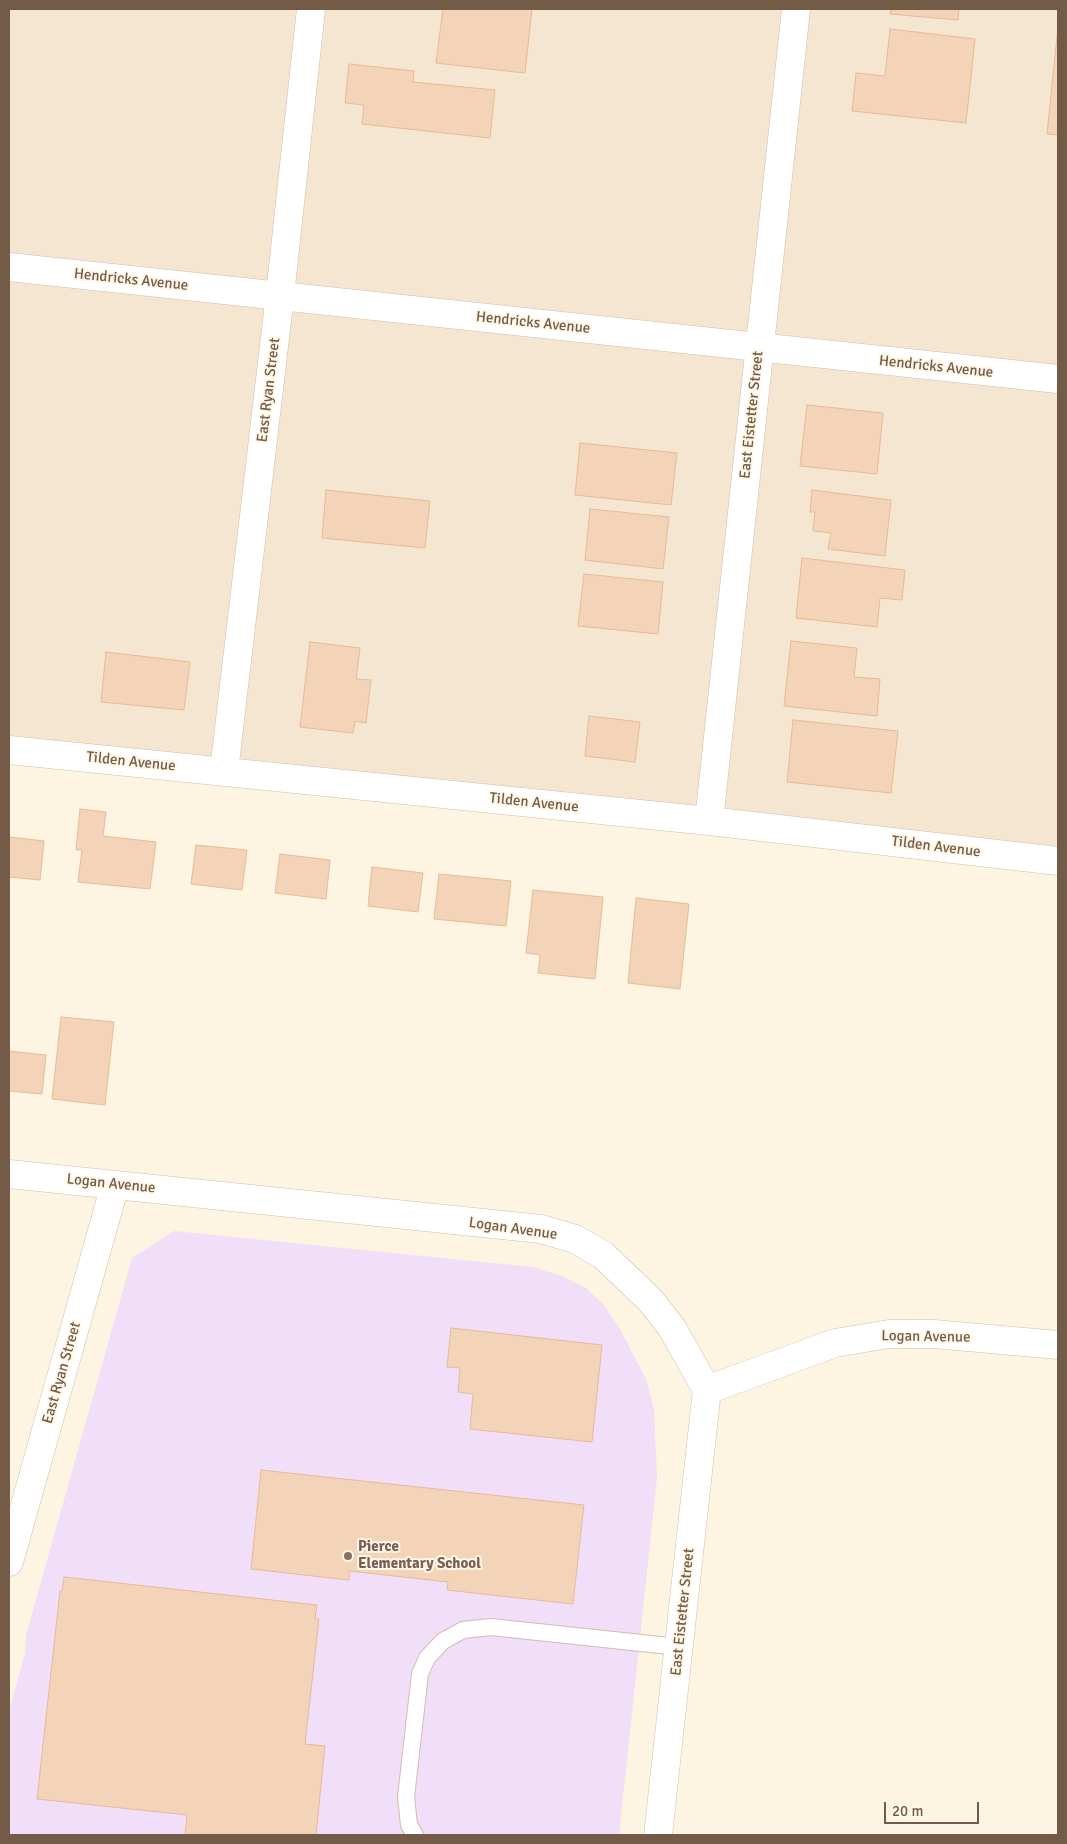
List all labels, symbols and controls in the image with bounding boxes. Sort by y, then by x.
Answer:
street label: Hendricks Avenue [73,265,189,295]
street label: Hendricks Avenue [475,308,591,338]
street label: East Ryan Street [254,337,284,443]
street label: East Eistetter Street [736,350,768,480]
street label: Hendricks Avenue [878,352,994,382]
street label: Tilden Avenue [85,748,177,776]
street label: Tilden Avenue [488,789,580,817]
street label: Tilden Avenue [890,833,982,861]
street label: Logan Avenue [66,1170,156,1198]
street label: Logan Avenue [468,1214,558,1244]
street label: East Ryan Street [39,1320,85,1426]
street label: Logan Avenue [881,1327,971,1347]
place label: Pierce Elementary School [358,1538,481,1573]
street label: East Eistetter Street [667,1547,699,1677]
marker: Pierce Elementary School [342,1550,354,1562]
scale bar [887,1792,982,1824]
text: 20 m [892,1802,923,1820]

